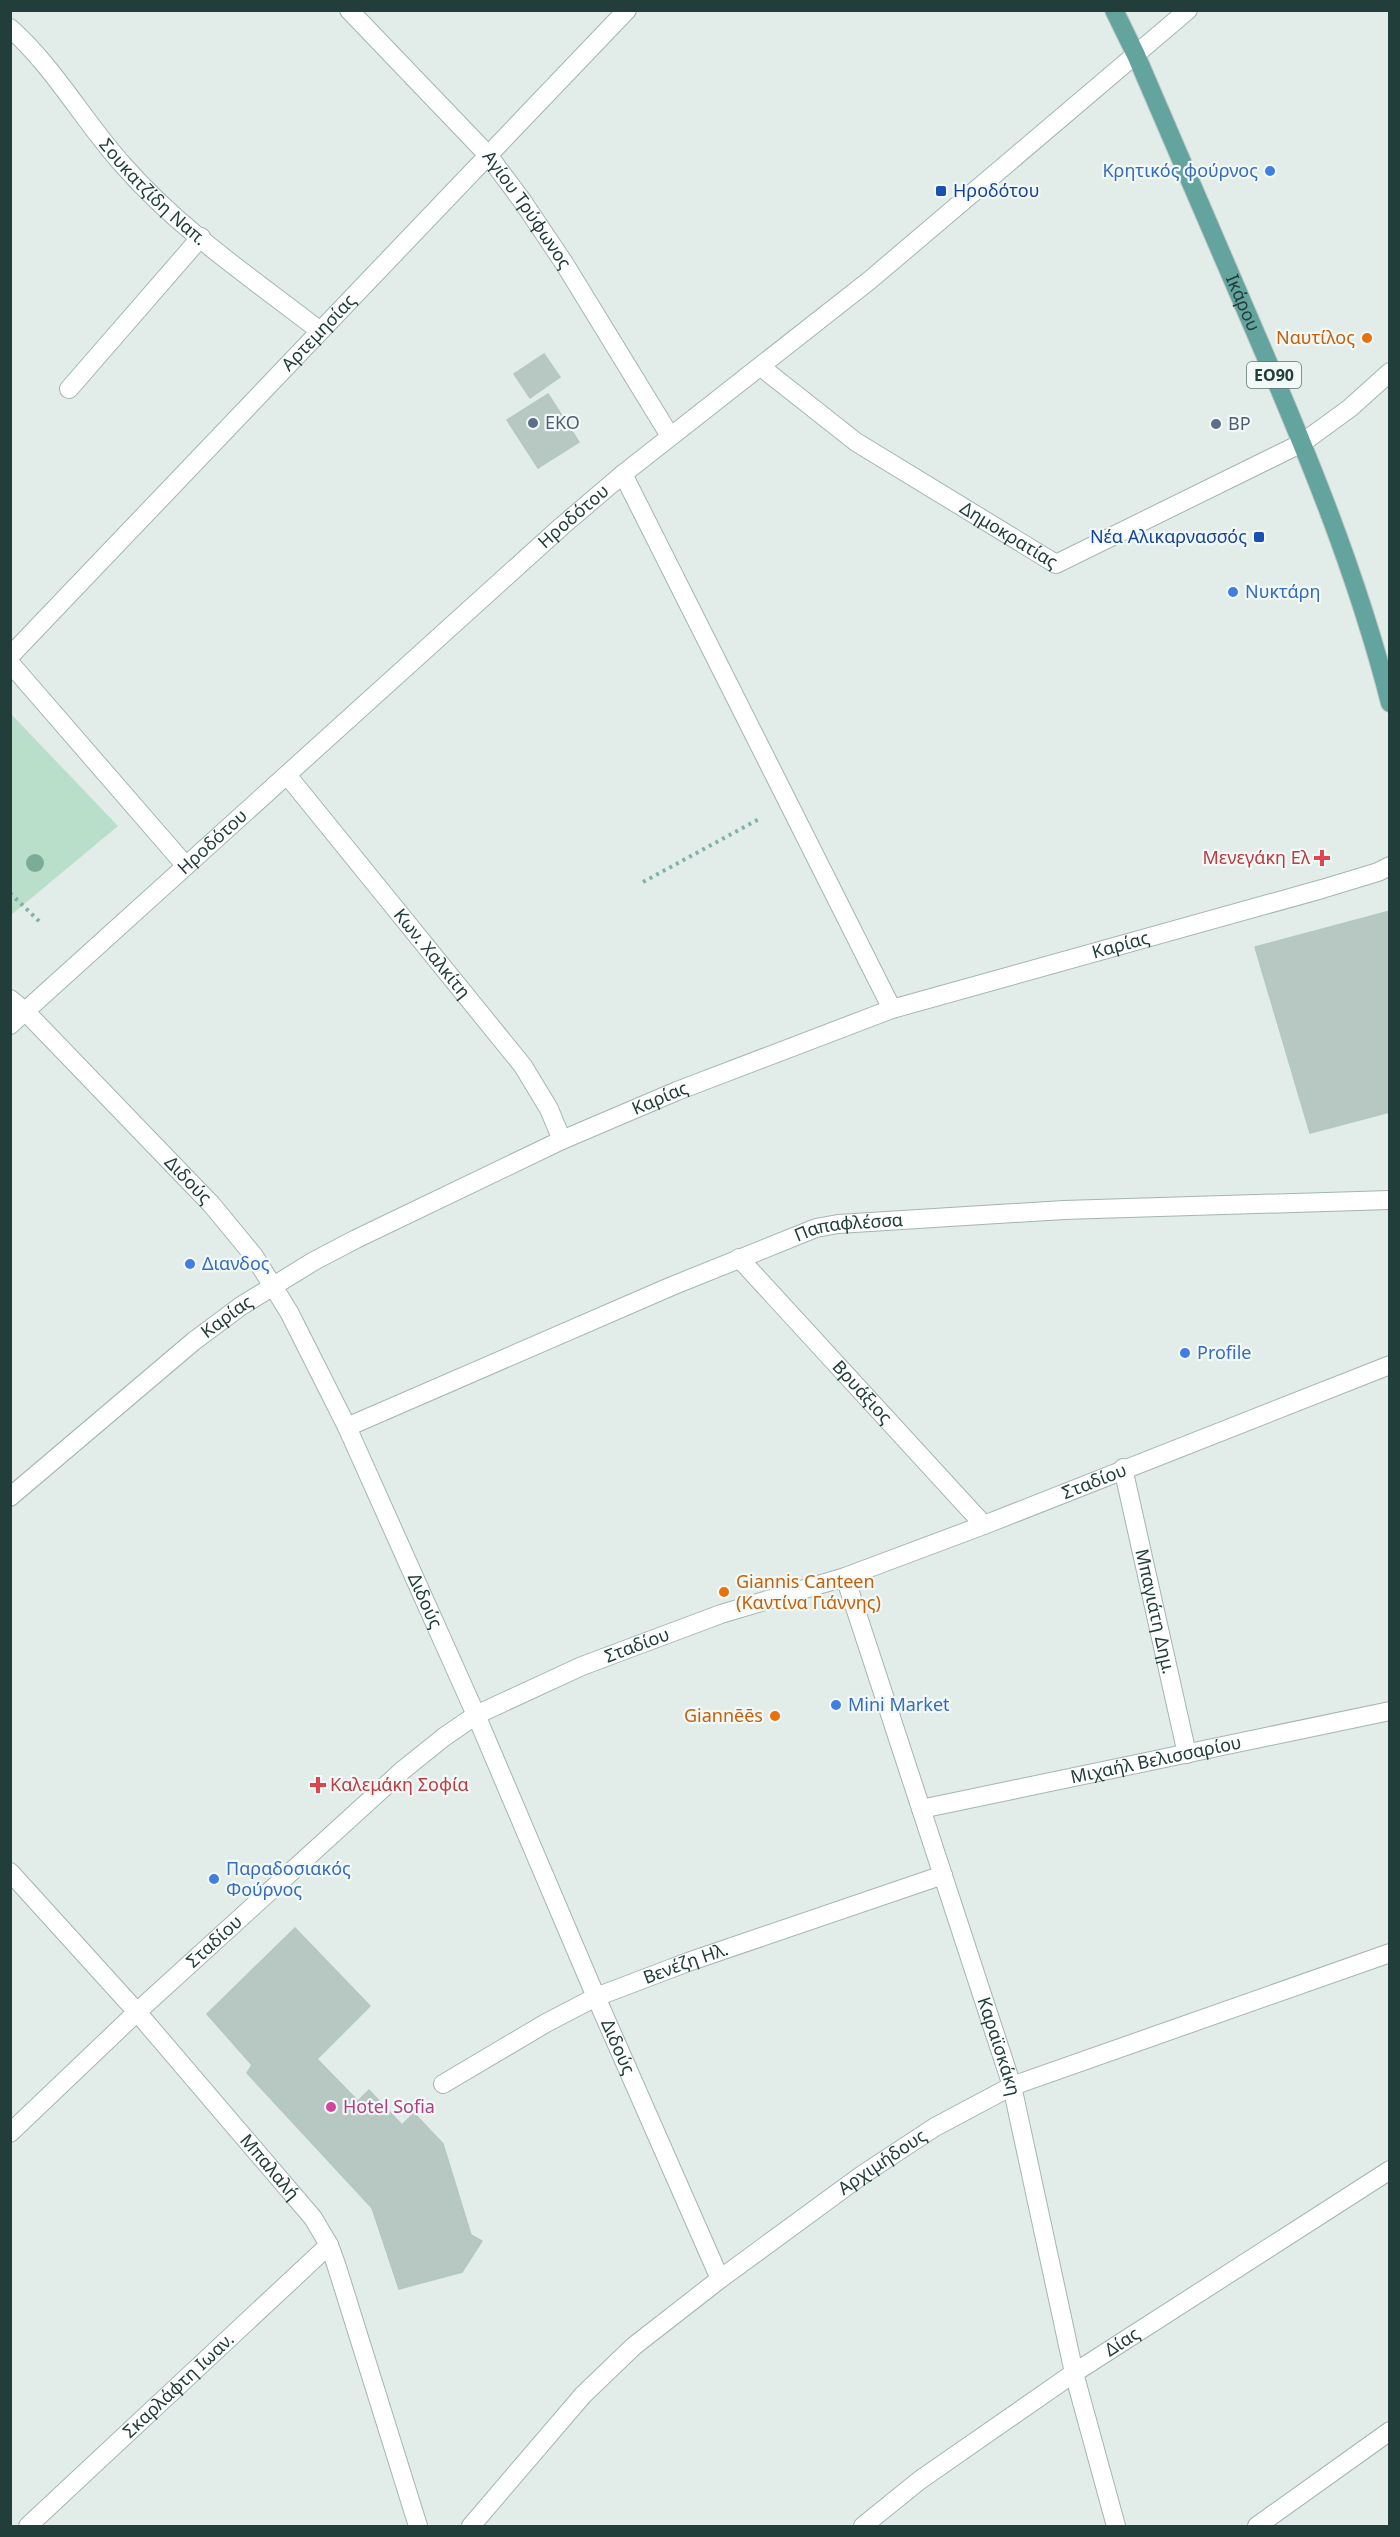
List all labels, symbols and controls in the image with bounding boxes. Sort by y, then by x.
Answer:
street label: Σουκατζίδη Ναπ. [94,133,212,250]
street label: Αγίου Τρύφωνος [478,145,578,273]
place label: Κρητικός φούρνος [1102,158,1258,182]
marker: Κρητικός φούρνος [1263,164,1277,178]
place label: Ηροδότου [953,178,1039,202]
marker: Ηροδότου [934,184,948,198]
street label: Ικάρου [1221,270,1266,335]
street label: Αρτεμησίας [276,288,361,376]
place label: Ναυτίλος [1276,325,1355,349]
marker: Ναυτίλος [1360,331,1374,345]
road number: ΕΟ90 [1247,362,1301,388]
place label: EKO [545,410,580,434]
place label: BP [1228,411,1251,435]
marker: EKO [526,416,540,430]
marker: BP [1209,417,1223,431]
street label: Ηροδότου [532,478,613,553]
street label: Δημοκρατίας [956,495,1063,573]
place label: Νέα Αλικαρνασσός [1090,524,1247,548]
marker: Νέα Αλικαρνασσός [1252,530,1266,544]
place label: Νυκτάρη [1245,579,1320,603]
marker: Νυκτάρη [1226,585,1240,599]
street label: Ηροδότου [172,803,252,879]
place label: Μενεγάκη Ελ [1203,845,1311,869]
marker: Μενεγάκη Ελ [1315,851,1329,865]
street label: Κων. Χαλκίτη [389,903,476,1003]
street label: Καρίας [1089,925,1152,964]
street label: Καρίας [628,1075,691,1120]
street label: Διδούς [160,1150,218,1209]
street label: Παπαφλέσσα [790,1207,904,1247]
place label: Διανδος [202,1251,270,1275]
marker: Διανδος [183,1257,197,1271]
street label: Καρίας [195,1289,257,1343]
place label: Profile [1197,1340,1252,1364]
marker: Profile [1178,1346,1192,1360]
street label: Βρυάξιος [828,1355,898,1428]
street label: Σταδίου [1058,1457,1130,1504]
street label: Μπαγιάτη Δημ. [1130,1546,1182,1676]
street label: Διδούς [403,1569,449,1632]
place label: Giannis Canteen (Καντίνα Γιάννης) [736,1569,881,1614]
marker: Giannis Canteen (Καντίνα Γιάννης) [717,1585,731,1599]
street label: Σταδίου [601,1621,673,1668]
place label: Mini Market [848,1692,950,1716]
marker: Mini Market [829,1698,843,1712]
place label: Giannēēs [684,1703,763,1727]
marker: Giannēēs [768,1709,782,1723]
street label: Μιχαήλ Βελισσαρίου [1068,1729,1243,1788]
place label: Καλεμάκη Σοφία [330,1772,469,1796]
marker: Καλεμάκη Σοφία [311,1778,325,1792]
place label: Παραδοσιακός Φούρνος [226,1856,351,1901]
marker: Παραδοσιακός Φούρνος [207,1872,221,1886]
street label: Σταδίου [181,1909,247,1973]
street label: Βενέζη Ηλ. [639,1936,731,1989]
street label: Καραϊσκάκη [973,1994,1027,2098]
street label: Διδούς [596,2015,642,2078]
place label: Hotel Sofia [343,2094,435,2118]
marker: Hotel Sofia [324,2100,338,2114]
street label: Αρχιμήδους [832,2123,931,2200]
street label: Μπαλαλή [235,2128,305,2205]
street label: Δίας [1100,2321,1144,2361]
street label: Σκαρλάφτη Ιωαν. [117,2327,239,2443]

